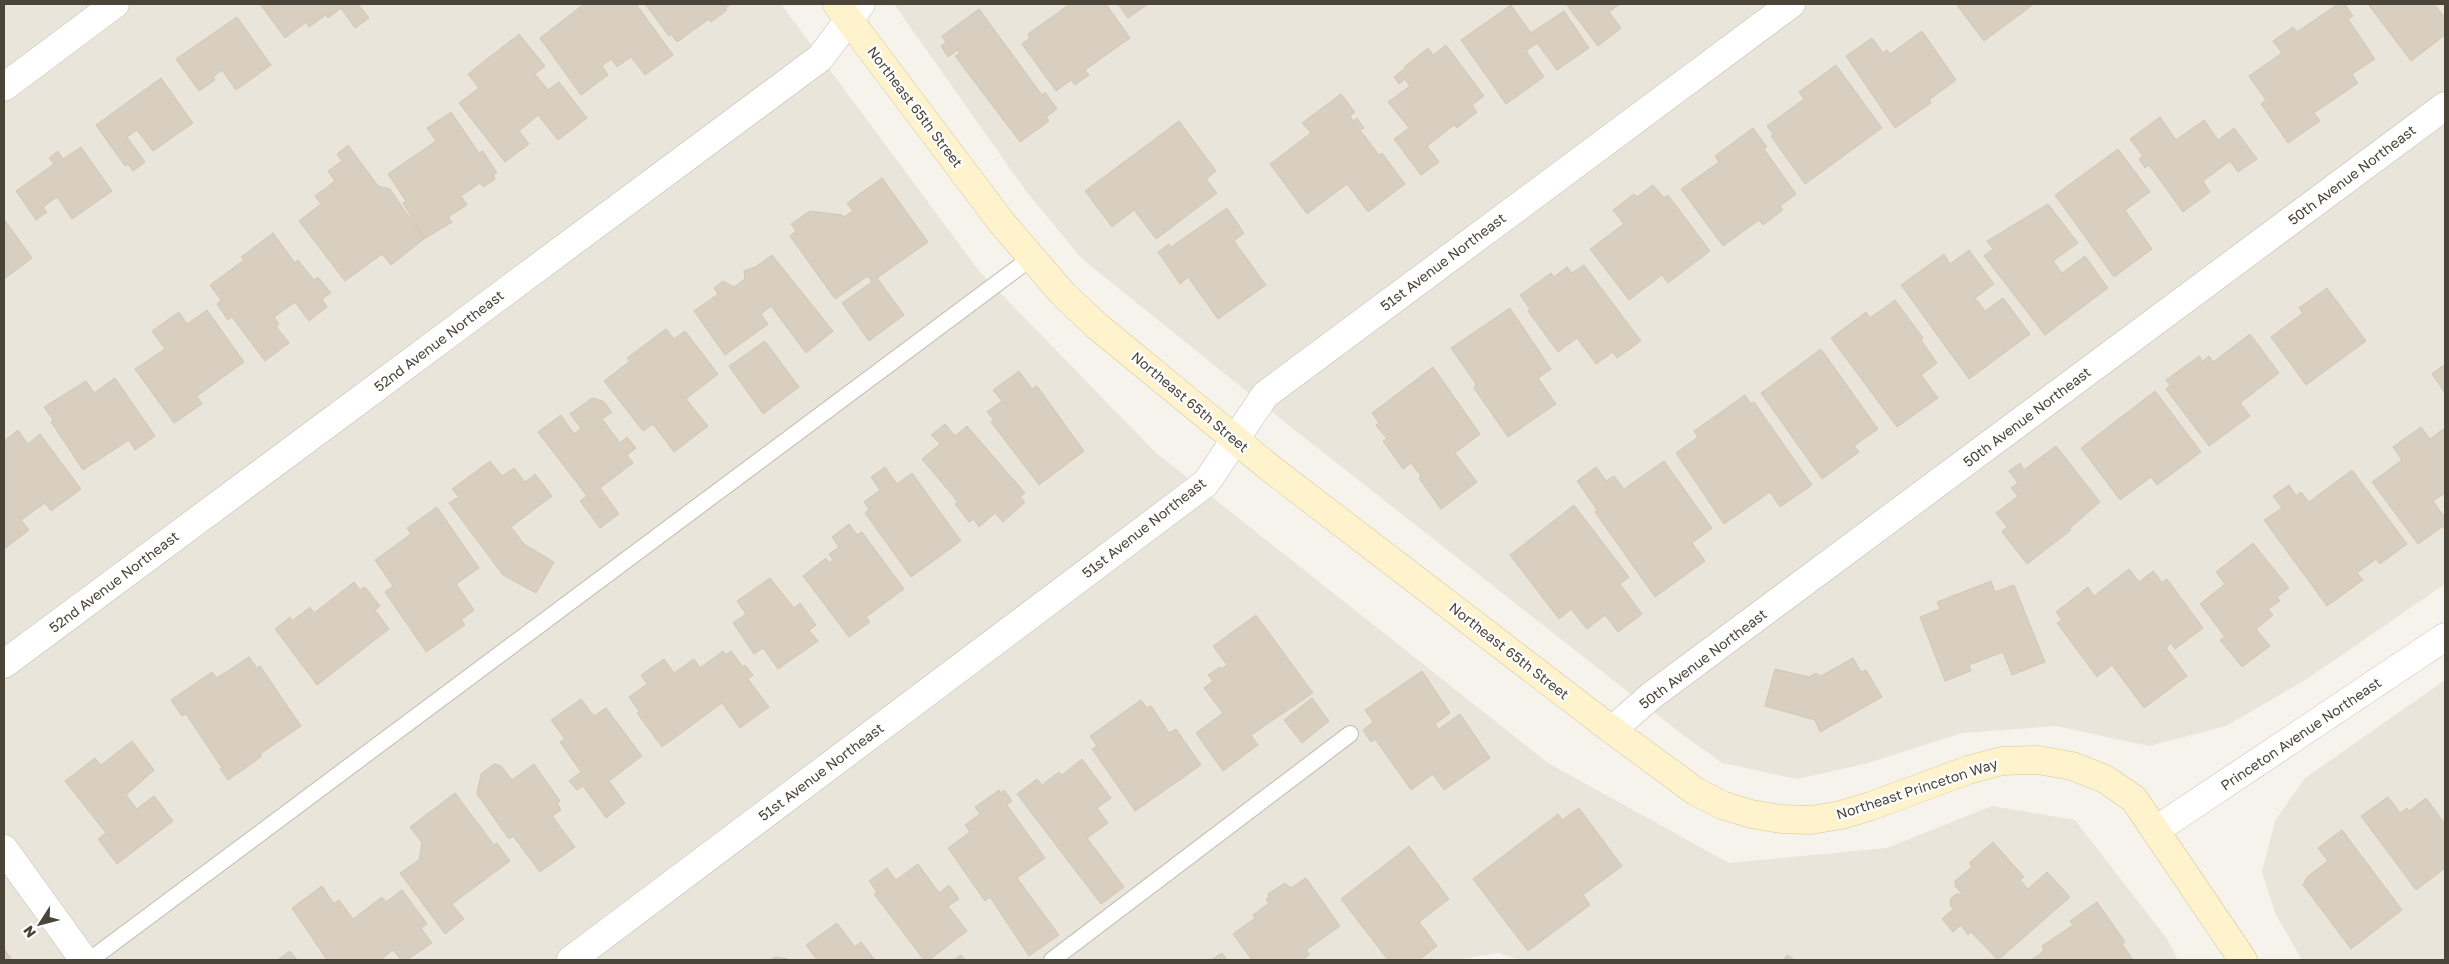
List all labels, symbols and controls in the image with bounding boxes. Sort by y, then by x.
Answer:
street label: Northeast 65th Street [864,43,967,171]
street label: 50th Avenue Northeast [2284,121,2419,228]
street label: 51st Avenue Northeast [1377,209,1509,314]
street label: 52nd Avenue Northeast [371,286,507,395]
street label: Northeast 65th Street [1128,348,1252,455]
street label: 50th Avenue Northeast [1959,363,2094,470]
street label: 51st Avenue Northeast [1078,474,1209,581]
street label: 52nd Avenue Northeast [46,527,182,636]
street label: Northeast 65th Street [1446,599,1573,703]
street label: 50th Avenue Northeast [1635,605,1770,712]
street label: Princeton Avenue Northeast [2217,673,2384,794]
street label: 51st Avenue Northeast [755,719,887,824]
street label: Northeast Princeton Way [1834,754,2000,823]
north arrow [15,899,65,949]
text: N [19,923,39,941]

